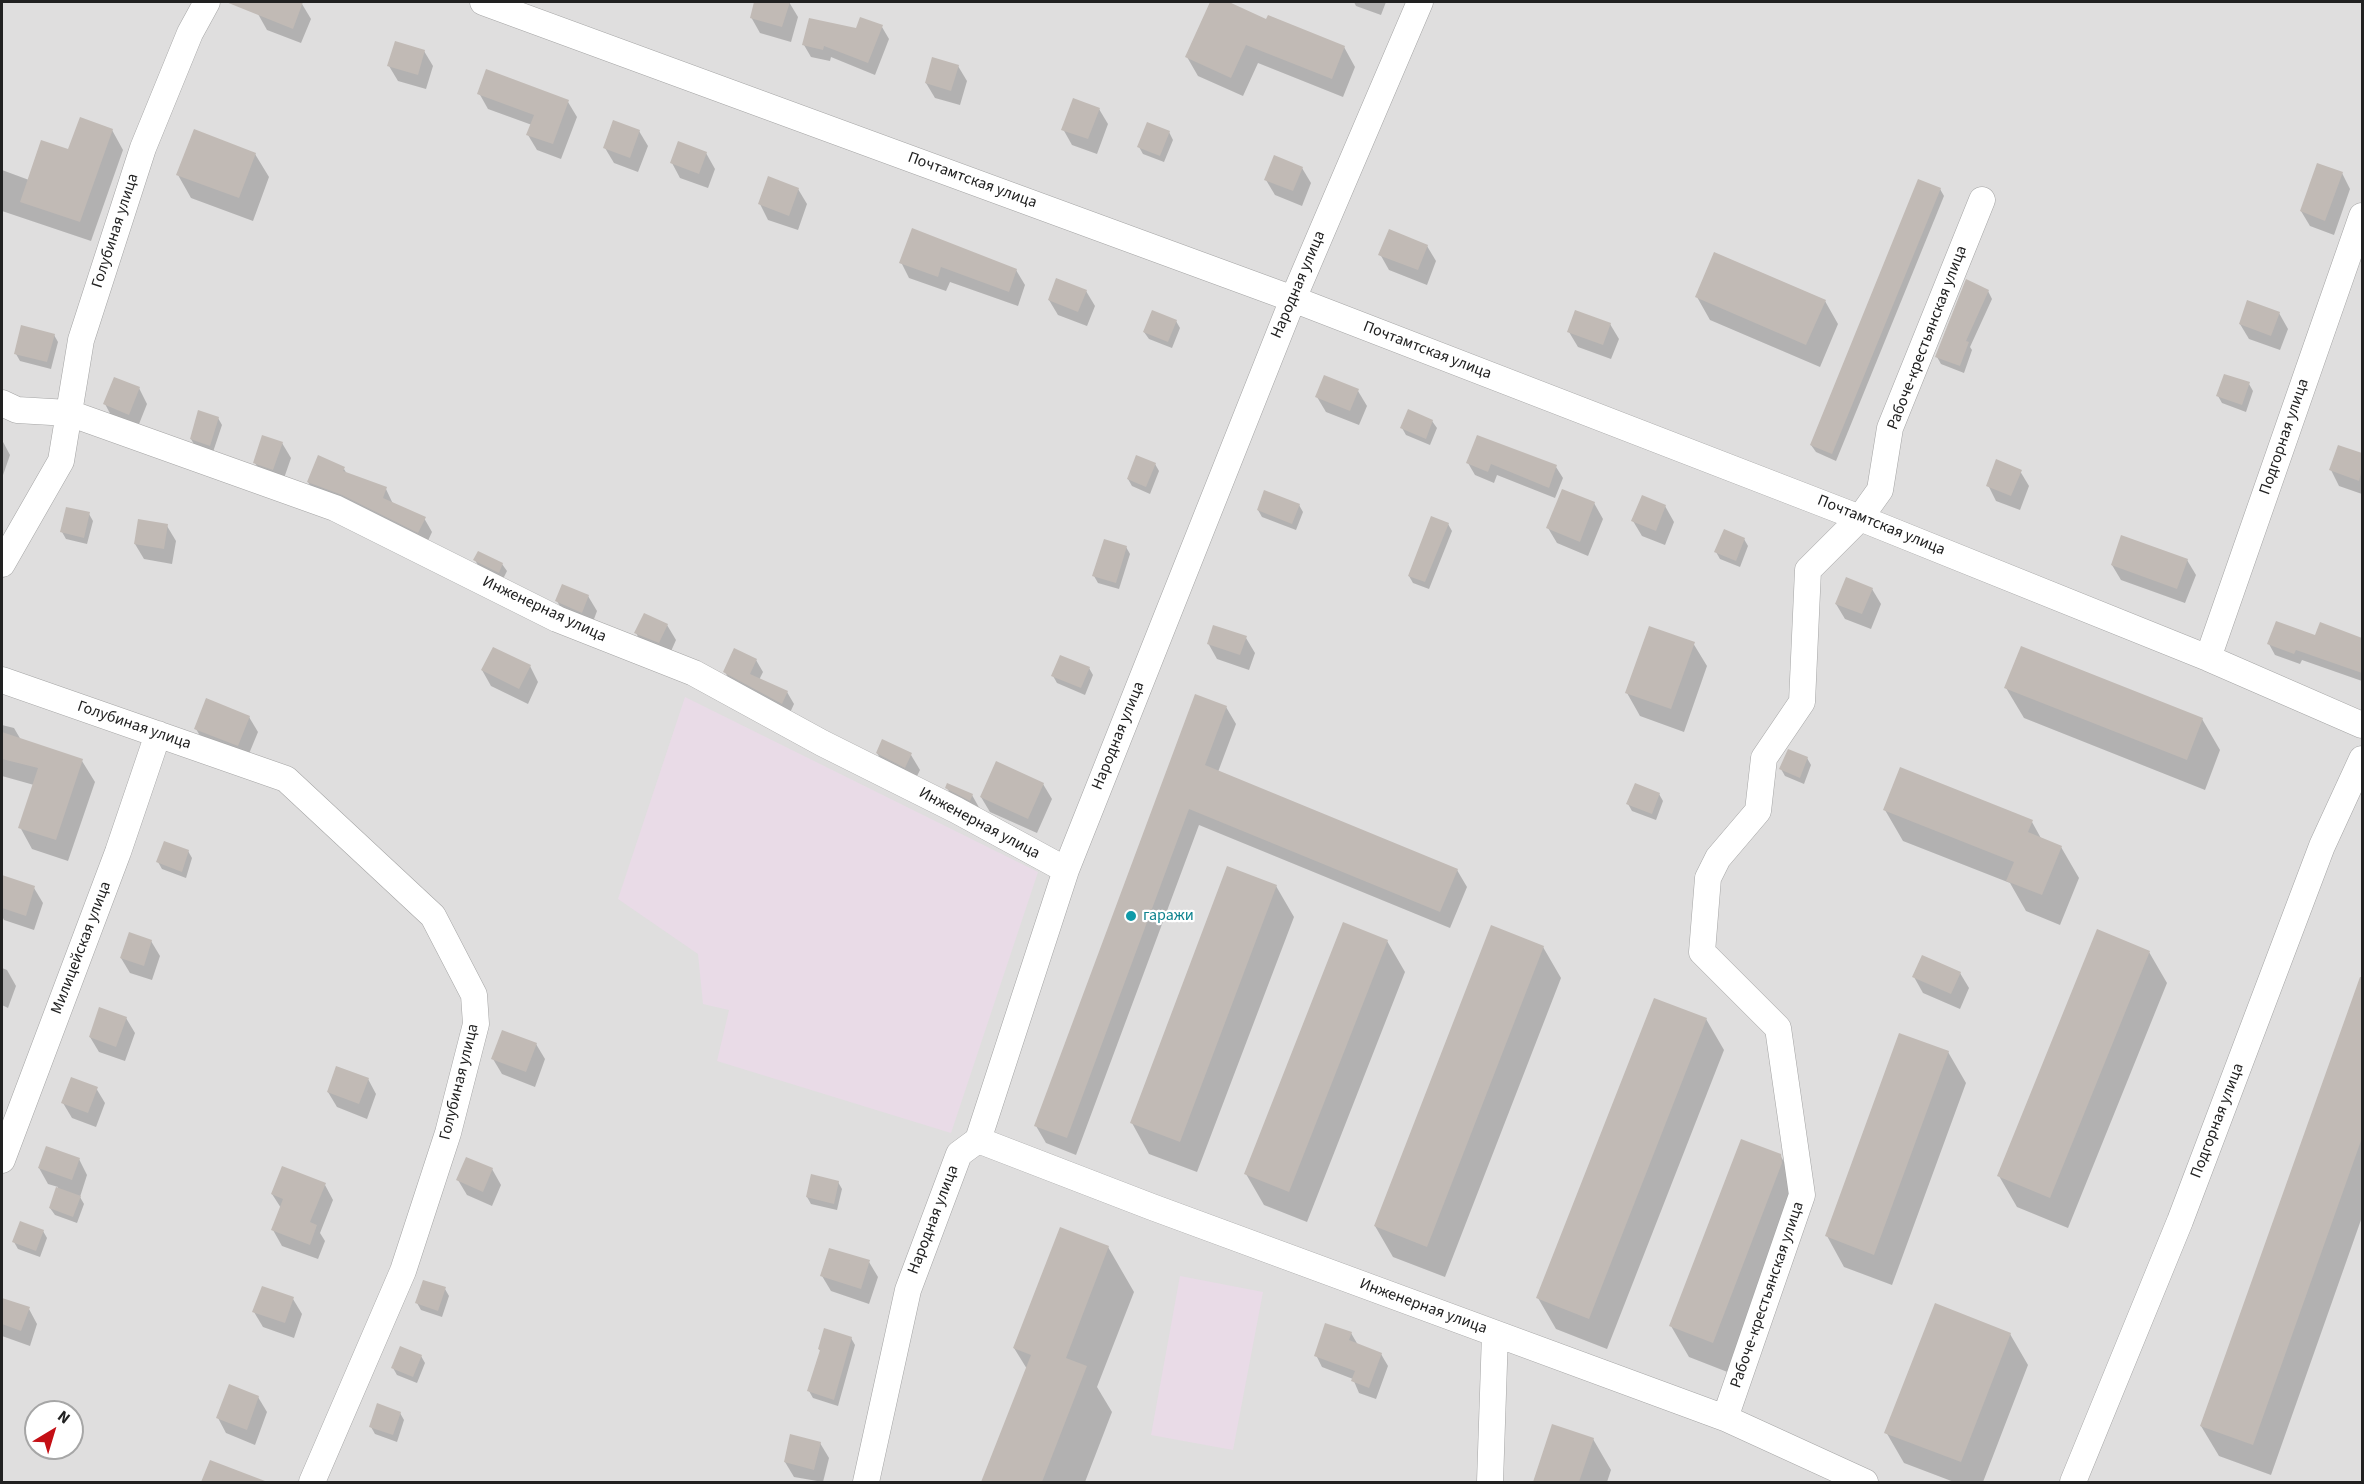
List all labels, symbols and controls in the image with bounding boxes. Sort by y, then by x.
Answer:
street label: Почтамтская улица [905,149,1039,213]
street label: Голубиная улица [88,171,144,291]
street label: Народная улица [1268,228,1330,342]
street label: Рабоче-крестьянская улица [1884,243,1972,433]
street label: Почтамтская улица [1360,318,1494,384]
street label: Подгорная улица [2256,376,2314,498]
street label: Почтамтская улица [1814,492,1948,560]
street label: Инженерная улица [479,573,609,647]
street label: Народная улица [1089,679,1149,793]
street label: Голубиная улица [75,698,193,754]
street label: Инженерная улица [915,784,1043,864]
street label: Милицейская улица [48,879,116,1017]
place label: гаражи [1143,906,1194,926]
marker: гаражи [1124,909,1138,923]
street label: Голубиная улица [436,1022,484,1142]
street label: Подгорная улица [2187,1061,2249,1181]
street label: Народная улица [904,1163,964,1277]
street label: Рабоче-крестьянская улица [1727,1199,1809,1391]
street label: Инженерная улица [1357,1275,1489,1339]
north arrow [24,1400,84,1460]
text: N [53,1405,75,1429]

